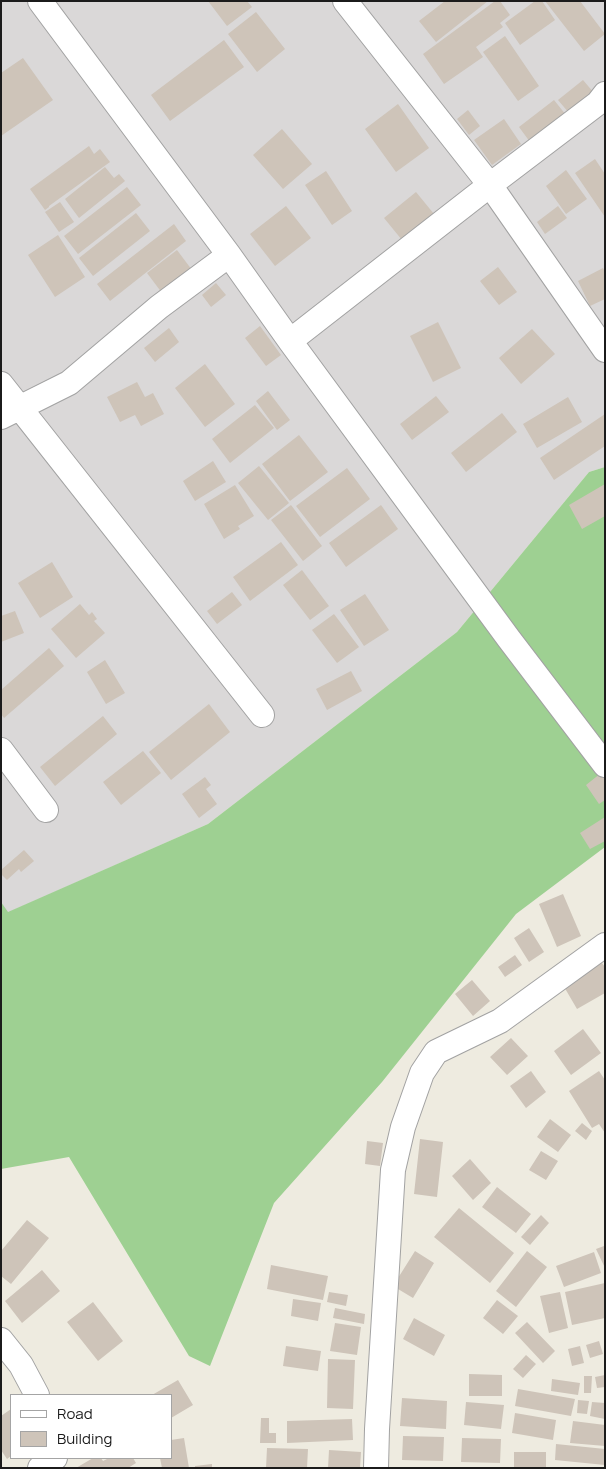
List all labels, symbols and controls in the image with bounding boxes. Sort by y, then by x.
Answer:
legend [10,1394,172,1459]
text: Road [57,1403,93,1424]
text: Building [57,1428,112,1449]

